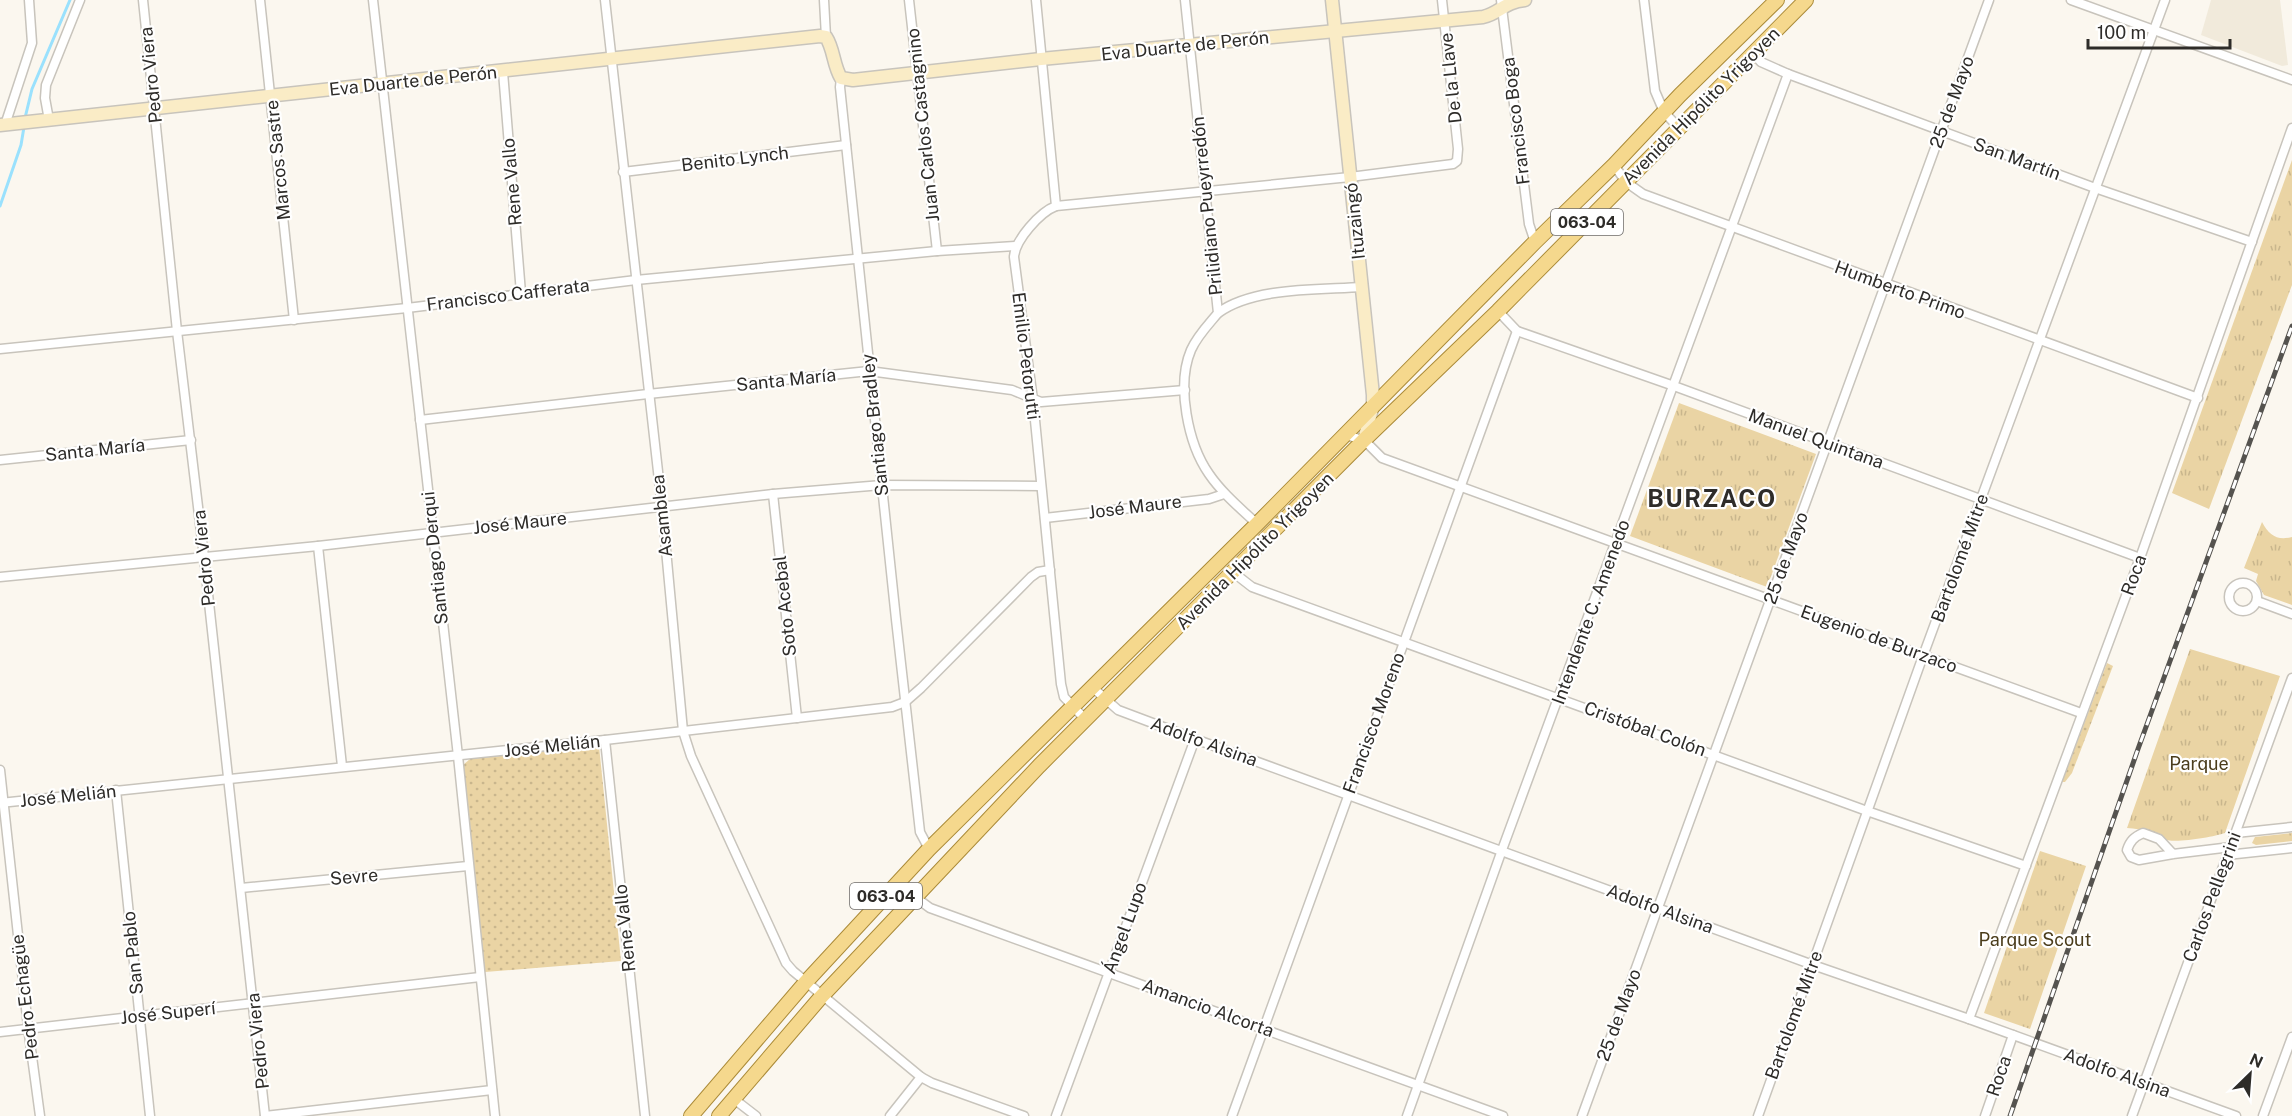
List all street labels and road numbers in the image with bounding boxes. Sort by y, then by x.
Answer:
street label: Avenida Hipólito Yrigoyen [1618,23,1784,189]
street label: Pedro Viera [135,26,166,124]
street label: Eva Duarte de Perón [1100,26,1270,65]
street label: Juan Carlos Castagnino [902,27,943,223]
street label: De la Llave [1435,32,1466,124]
street label: 25 de Mayo [1925,53,1978,151]
street label: Francisco Boga [1497,56,1534,186]
street label: Eva Duarte de Perón [328,61,498,100]
street label: Marcos Sastre [261,99,294,221]
street label: Prilidiano Pueyrredón [1187,115,1226,297]
street label: San Martín [1971,133,2064,184]
street label: Rene Vallo [497,137,526,227]
street label: Benito Lynch [680,141,790,176]
street label: Ituzaingó [1340,182,1369,260]
road number: 063-04 [1551,209,1623,235]
street label: Humberto Primo [1832,256,1968,323]
street label: Francisco Cafferata [425,274,591,315]
street label: Emilio Petorutti [1008,291,1045,421]
street label: Santiago Bradley [857,352,892,497]
street label: Santa María [735,364,837,395]
street label: Manuel Quintana [1746,404,1887,473]
street label: Santa María [44,434,146,465]
street label: Avenida Hipólito Yrigoyen [1172,468,1338,634]
street label: Asamblea [647,474,676,558]
street label: Santiago Derqui [417,490,452,626]
street label: José Maure [1087,490,1183,523]
street label: Bartolomé Mitre [1927,491,1993,625]
street label: José Maure [472,507,568,538]
street label: Pedro Viera [188,509,219,607]
street label: 25 de Mayo [1759,509,1812,607]
street label: Intendente C. Amenedo [1547,517,1634,707]
street label: Roca [2117,552,2151,598]
street label: Soto Acebal [769,554,800,658]
street label: Eugenio de Burzaco [1798,600,1960,677]
street label: Francisco Moreno [1338,649,1409,796]
street label: Cristóbal Colón [1581,697,1709,760]
street label: Adolfo Alsina [1148,713,1260,771]
street label: José Melián [503,730,601,761]
street label: José Melián [19,780,117,811]
street label: Carlos Pellegrini [2178,829,2245,965]
street label: Sevre [329,864,379,889]
street label: Ángel Lupo [1097,879,1151,977]
street label: Adolfo Alsina [1604,880,1716,938]
street label: Rene Vallo [609,883,640,973]
road number: 063-04 [850,883,922,909]
street label: San Pablo [118,910,147,996]
street label: Pedro Echagüe [6,933,43,1061]
street label: Bartolomé Mitre [1761,948,1827,1082]
street label: 25 de Mayo [1592,966,1645,1064]
street label: Amancio Alcorta [1139,974,1277,1041]
street label: Pedro Viera [242,992,273,1090]
street label: José Superí [119,997,217,1028]
street label: Adolfo Alsina [2061,1044,2173,1102]
street label: Roca [1982,1053,2015,1099]

